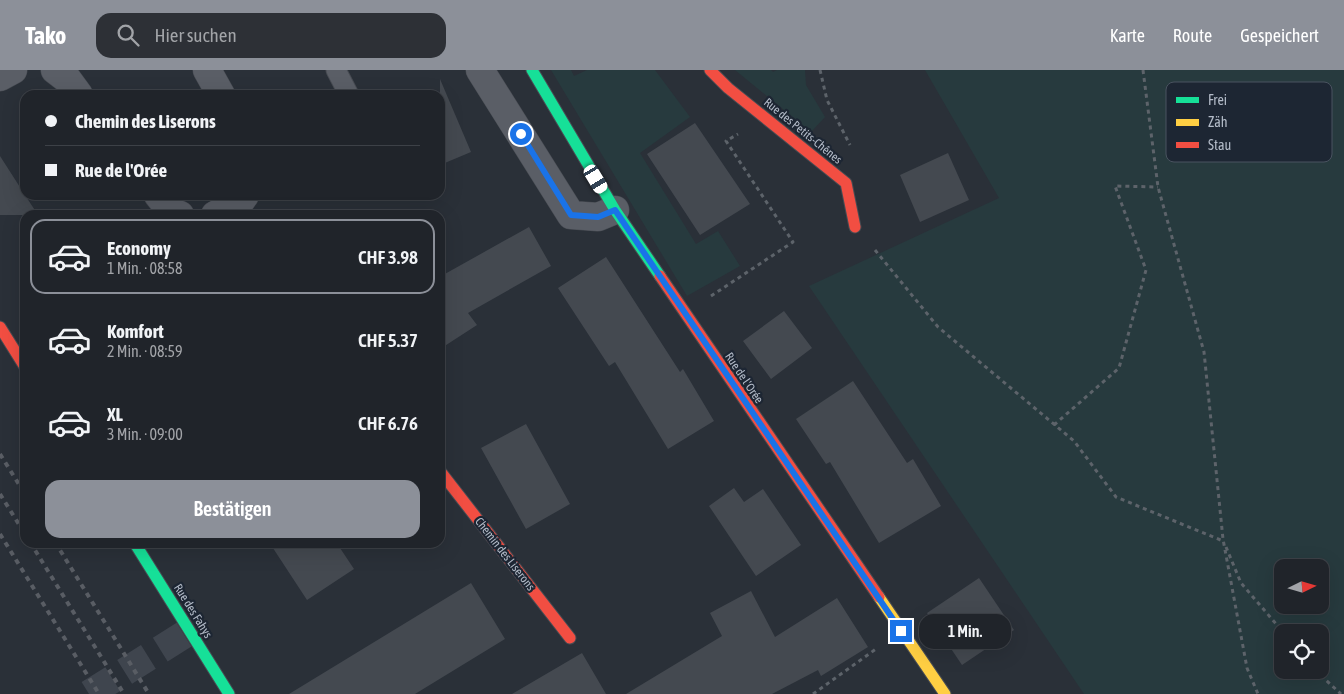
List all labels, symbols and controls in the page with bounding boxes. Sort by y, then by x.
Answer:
search box [96,13,446,58]
icon: search [114,21,142,49]
text: Tako [25,22,66,49]
text: Hier suchen [154,24,237,46]
text: Karte [1110,25,1145,46]
text: Route [1173,25,1212,46]
text: Gespeichert [1240,25,1319,46]
legend [1166,82,1332,162]
text: Frei [1208,92,1227,108]
street label: Rue des Petits-Chênes [761,95,845,167]
text: Chemin des Liserons [75,110,216,132]
text: Zäh [1208,114,1228,130]
route start [510,123,532,145]
text: Stau [1208,137,1231,153]
text: Rue de l'Orée [75,159,167,181]
car [581,162,610,196]
icon: car [47,234,92,279]
text: Economy [107,237,171,259]
text: CHF 3.98 [358,246,418,268]
text: 1 Min. · 08:58 [107,259,182,277]
icon: car [47,317,92,362]
text: Komfort [107,320,164,342]
text: CHF 5.37 [358,329,418,351]
text: 2 Min. · 08:59 [107,342,182,360]
street label: Rue de l'Orée [722,350,766,406]
icon: car [47,400,92,445]
text: XL [107,403,123,425]
text: CHF 6.76 [358,412,418,434]
text: 3 Min. · 09:00 [107,425,183,443]
button: Bestätigen [45,480,420,538]
street label: Chemin des Liserons [472,515,538,593]
north arrow [1274,559,1329,614]
map controls [1274,559,1329,679]
street label: Rue des Fahys [171,581,215,641]
callout: 1 Min. [918,614,1011,648]
route end [890,620,912,642]
text: 1 Min. [948,622,982,640]
button: locate [1274,624,1329,679]

